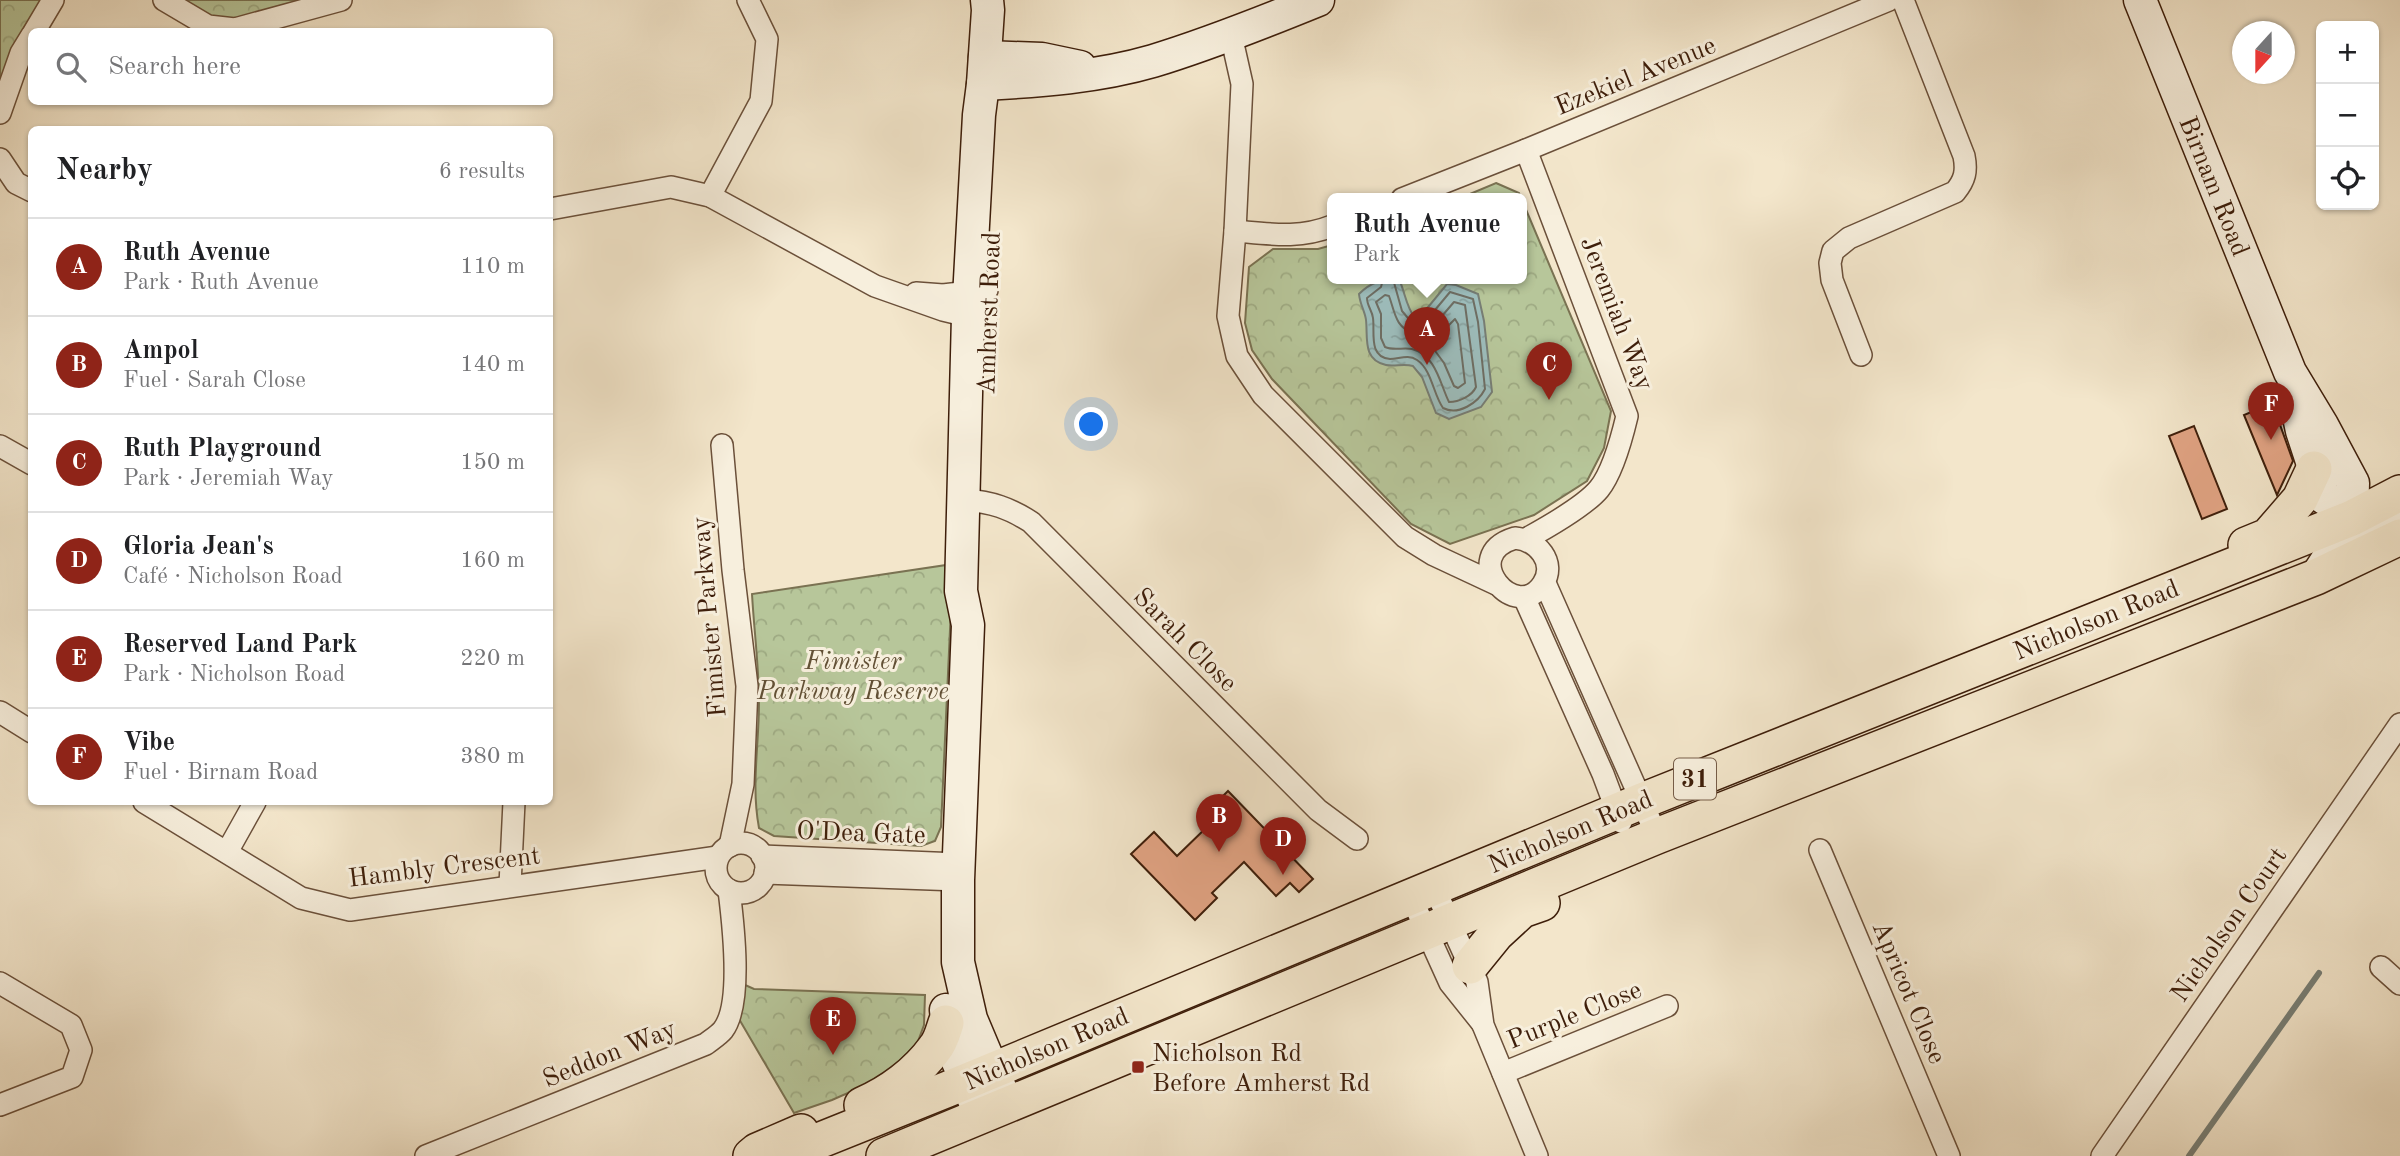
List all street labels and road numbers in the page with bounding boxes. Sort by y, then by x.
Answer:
street label: Ezekiel Avenue [1552,33,1720,121]
street label: Birnam Road [2173,113,2253,260]
street label: Amherst Road [974,231,1006,395]
street label: Jeremiah Way [1575,233,1657,394]
street label: Fimister Parkway [688,515,732,718]
street label: Nicholson Road [2010,576,2183,666]
street label: Sarah Close [1128,584,1241,697]
road number: 31 [1674,758,1716,800]
street label: Nicholson Road [1485,787,1657,879]
street label: O'Dea Gate [796,819,926,849]
street label: Hambly Crescent [347,843,542,893]
street label: Nicholson Court [2167,843,2292,1007]
street label: Apricot Close [1866,918,1950,1068]
street label: Purple Close [1504,977,1646,1055]
street label: Nicholson Road [961,1004,1133,1096]
street label: Seddon Way [539,1016,680,1093]

